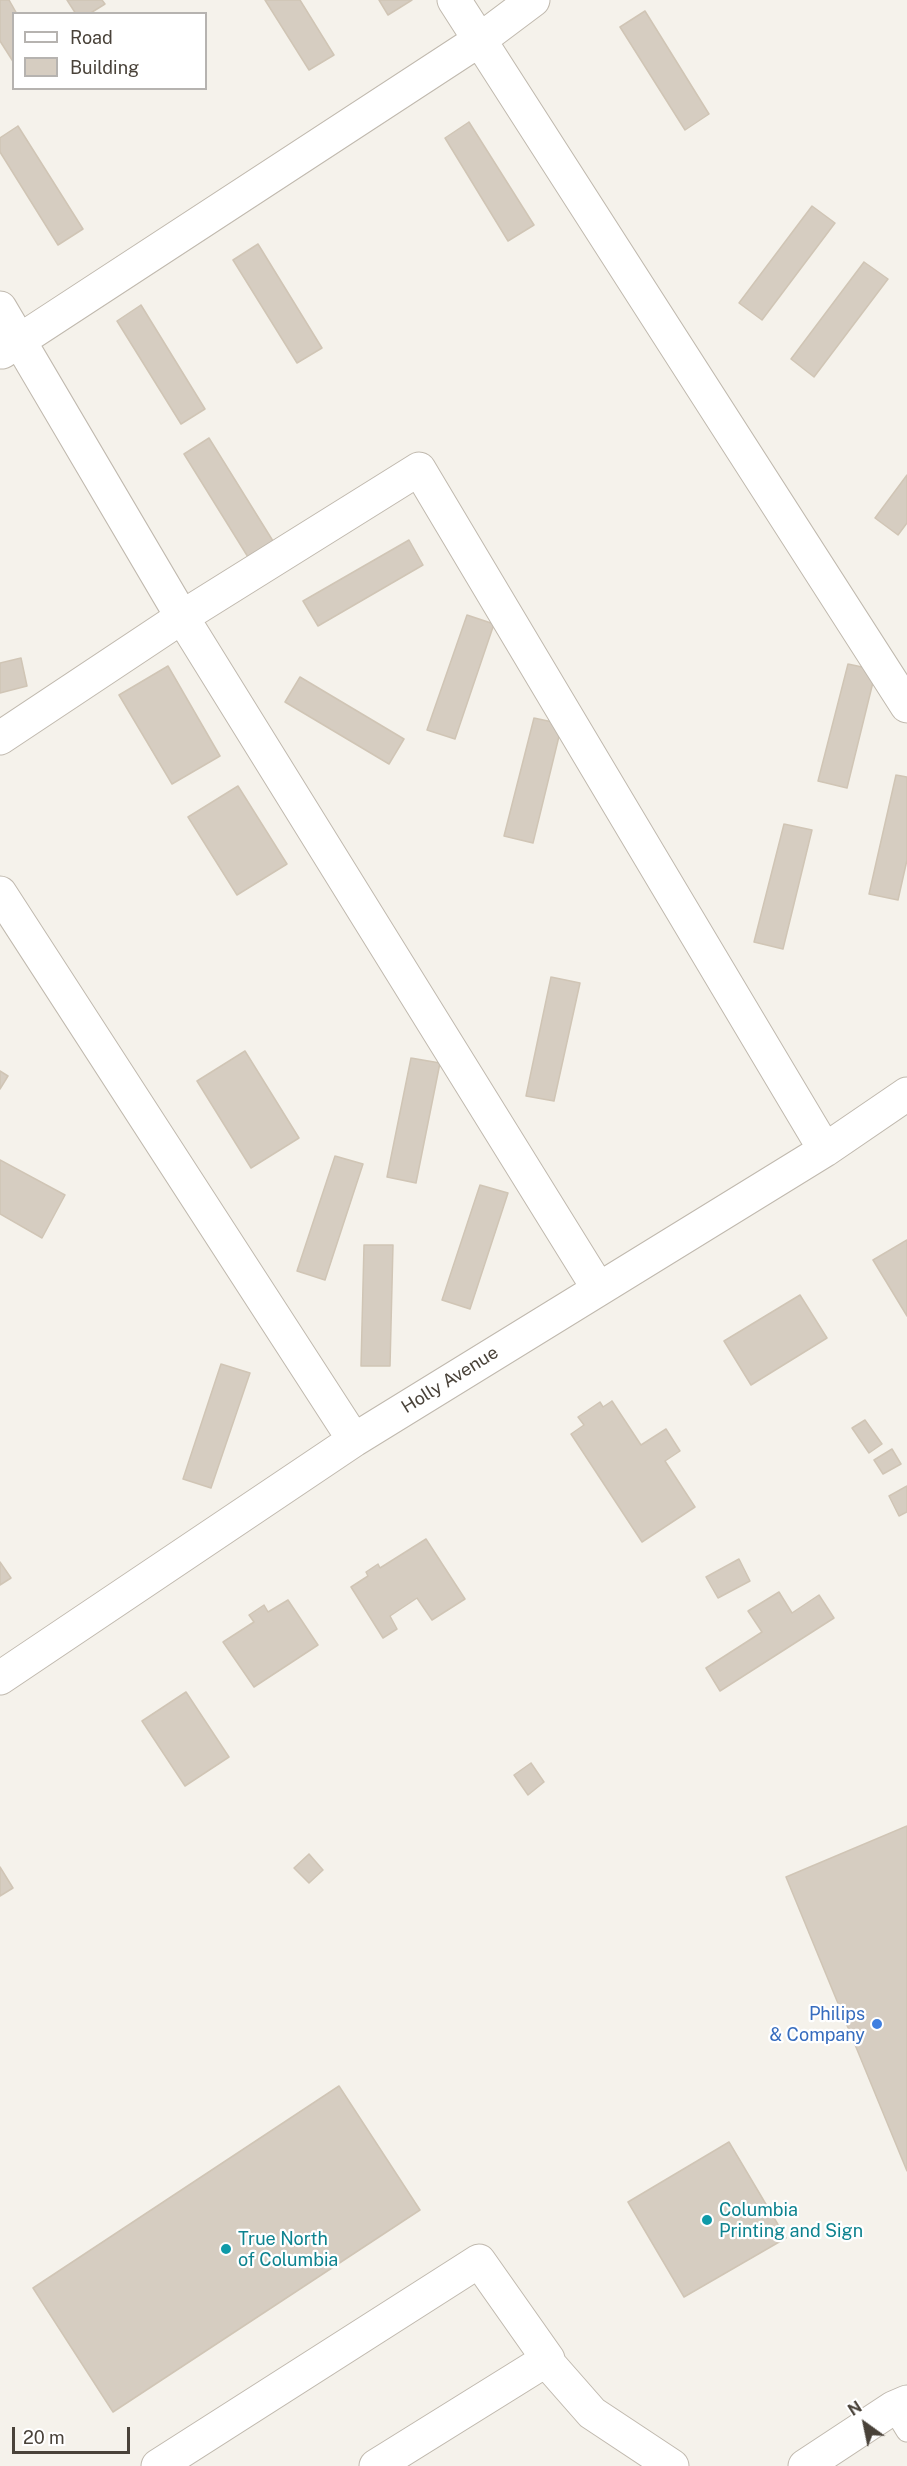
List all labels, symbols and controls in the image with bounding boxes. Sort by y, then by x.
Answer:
legend [12,12,207,90]
text: Road [70,27,113,48]
text: Building [70,57,139,78]
street label: Holly Avenue [398,1342,502,1418]
place label: Philips & Company [769,2003,865,2046]
marker: Philips & Company [870,2017,884,2031]
place label: Columbia Printing and Sign [719,2199,863,2242]
marker: Columbia Printing and Sign [700,2213,714,2227]
place label: True North of Columbia [238,2228,338,2270]
marker: True North of Columbia [219,2242,233,2256]
north arrow [835,2394,895,2454]
text: N [844,2397,865,2420]
scale bar [15,2415,134,2453]
text: 20 m [23,2427,65,2448]

